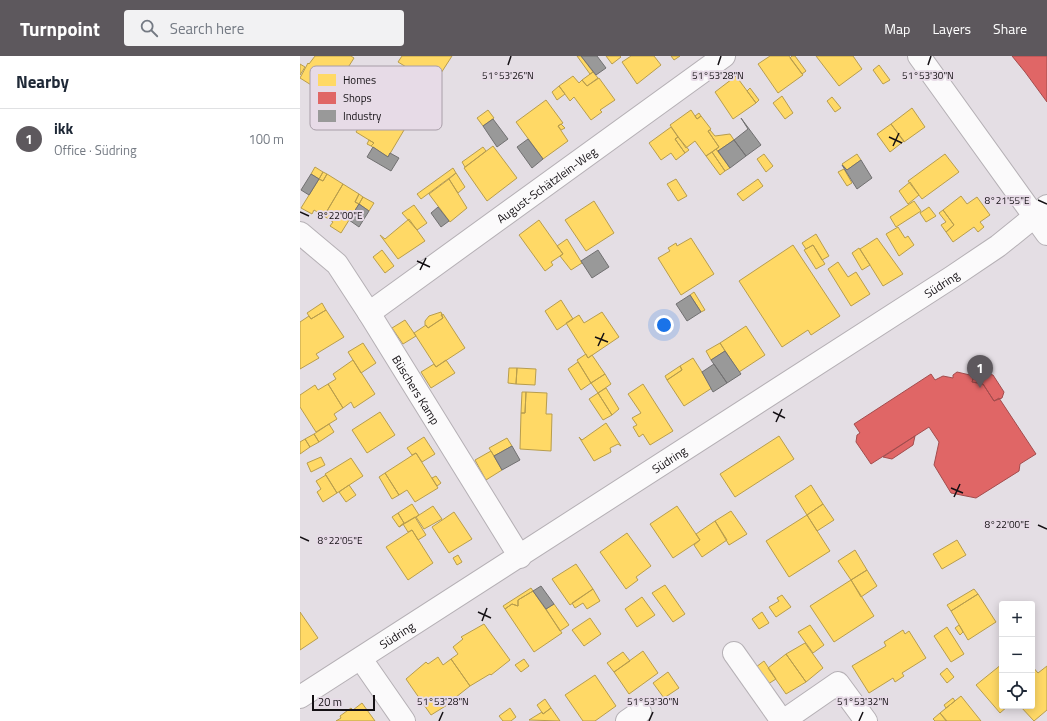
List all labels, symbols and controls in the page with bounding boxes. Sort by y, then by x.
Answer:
search box [124,10,404,46]
text: Turnpoint [20,14,100,43]
icon: search [138,17,160,39]
text: Search here [170,17,244,40]
text: Map [884,18,910,39]
text: Layers [932,18,971,39]
text: Share [993,18,1027,39]
legend [310,66,442,130]
text: 51°53'26"N [482,68,534,83]
text: 51°53'28"N [692,68,744,83]
text: 51°53'30"N [902,68,954,83]
text: Nearby [16,69,69,95]
text: Homes [343,72,376,88]
text: Shops [343,90,372,106]
text: Industry [343,108,382,124]
text: ikk [54,117,73,140]
text: 1 [25,129,33,149]
text: 100 m [248,129,284,149]
text: Office · Südring [54,140,137,160]
street label: August-Schätzlein-Weg [492,142,601,227]
text: 8°21'55"E [985,193,1030,208]
text: 8°22'00"E [318,208,363,223]
street label: Südring [920,265,963,302]
your location [654,315,674,335]
street label: Büschers Kamp [388,351,445,428]
pin: 1 [967,355,993,388]
street label: Südring [648,441,690,478]
text: 8°22'00"E [985,517,1030,532]
text: 8°22'05"E [318,533,363,548]
map controls [999,601,1035,709]
button: + [999,601,1035,637]
street label: Südring [375,616,418,653]
button: − [999,637,1035,673]
button: locate [999,673,1035,709]
scale bar [312,693,375,712]
text: 20 m [318,694,342,710]
text: 51°53'28"N [417,694,469,709]
text: 51°53'30"N [627,694,679,709]
text: 51°53'32"N [837,694,889,709]

